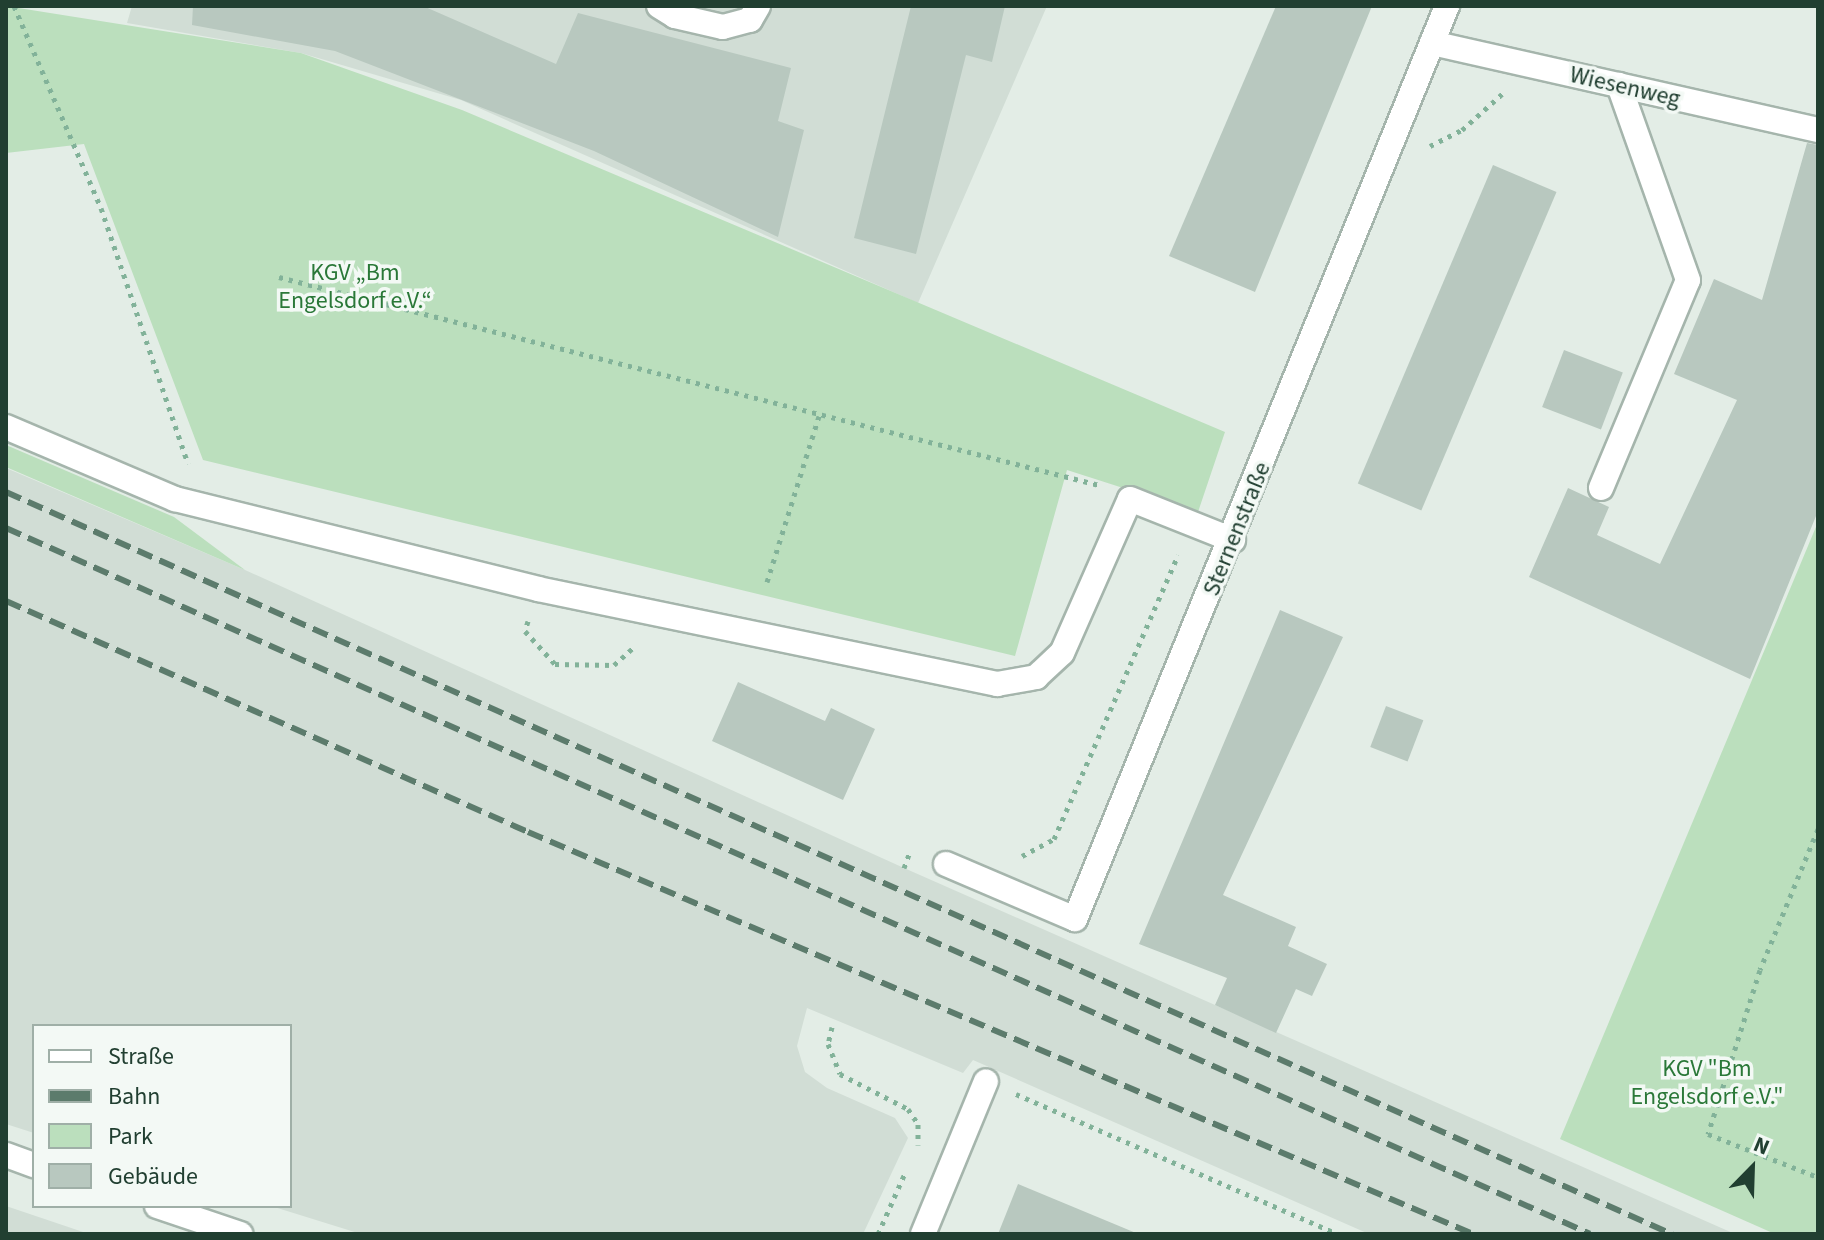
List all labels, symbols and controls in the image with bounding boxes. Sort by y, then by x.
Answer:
street label: Wiesenweg [1567,60,1683,114]
park label: KGV „Bm Engelsdorf e.V.“ [278,259,432,315]
street label: Sternenstraße [1197,458,1277,600]
legend [32,1024,292,1208]
text: Straße [108,1039,174,1074]
park label: KGV "Bm Engelsdorf e.V." [1630,1055,1784,1111]
text: Bahn [108,1079,160,1114]
text: Park [108,1119,153,1154]
north arrow [1712,1128,1792,1208]
text: N [1748,1128,1774,1163]
text: Gebäude [108,1159,198,1194]

